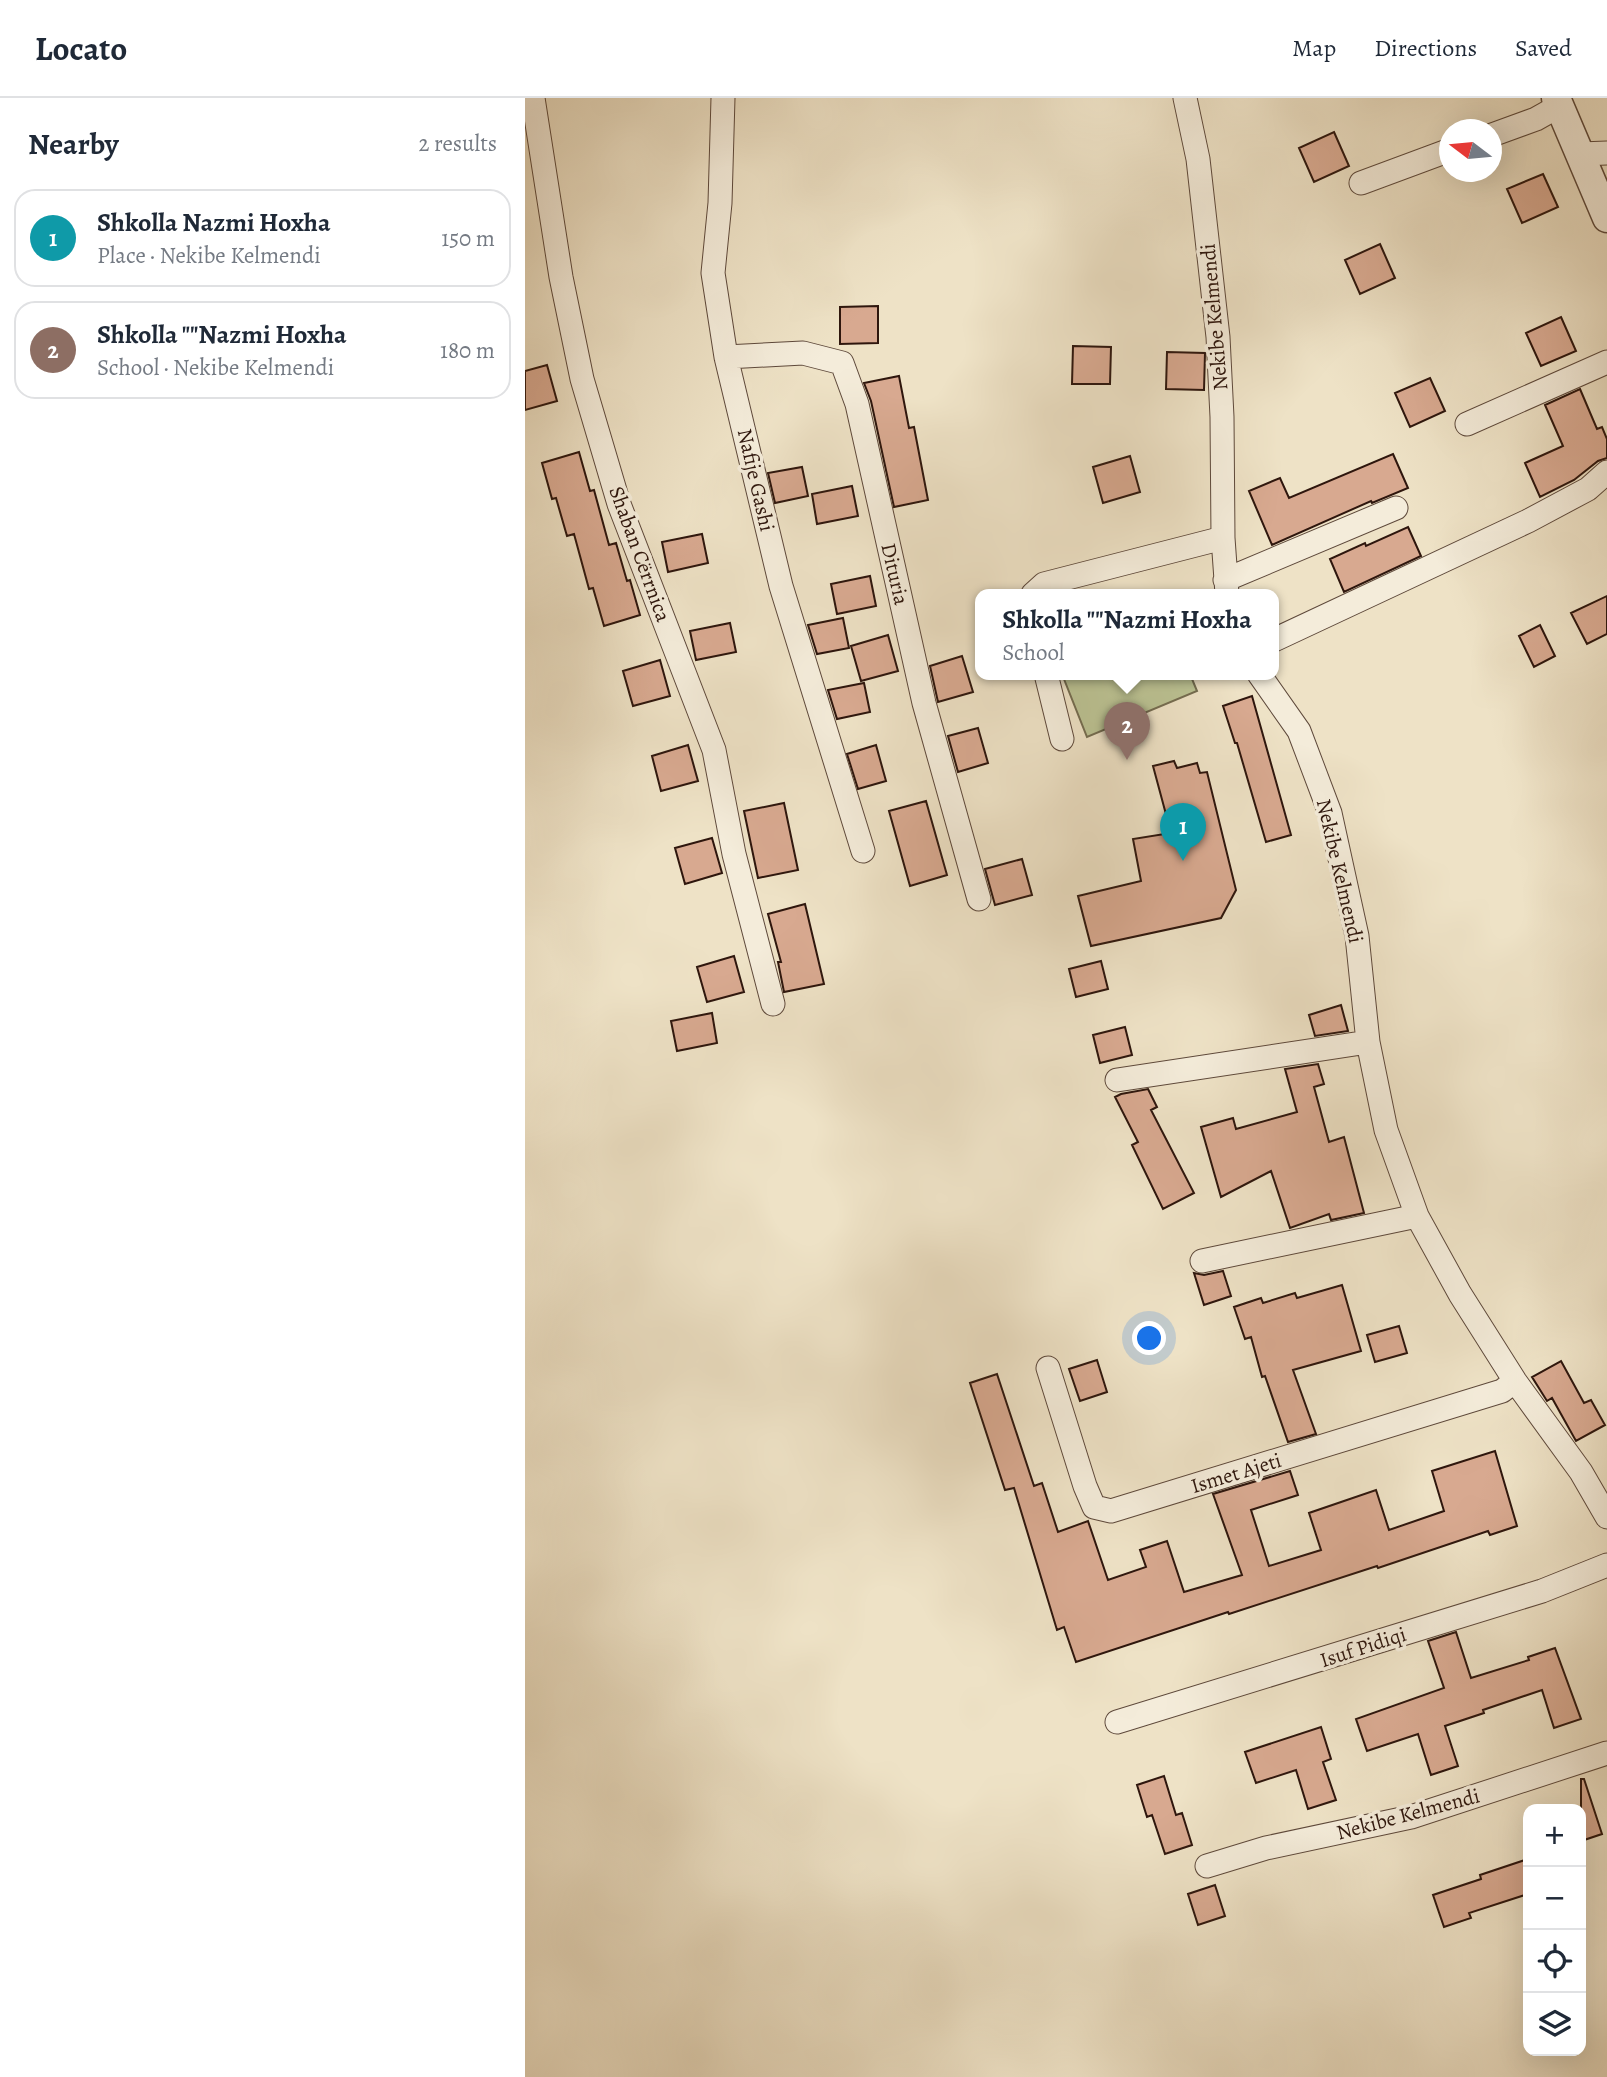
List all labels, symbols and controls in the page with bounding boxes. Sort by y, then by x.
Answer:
text: Locato [35,26,127,71]
text: Map [1292,32,1336,64]
text: Directions [1374,32,1477,64]
text: Saved [1515,32,1572,64]
north arrow [1439,119,1502,182]
text: Nearby [28,124,119,164]
text: 2 results [419,128,497,159]
text: Shkolla Nazmi Hoxha [97,205,331,240]
text: 1 [49,223,57,254]
text: 150 m [441,223,495,254]
text: Place · Nekibe Kelmendi [97,240,321,271]
street label: Nekibe Kelmendi [1194,242,1234,392]
text: Shkolla ""Nazmi Hoxha [97,317,347,352]
text: 2 [47,335,59,366]
text: 180 m [440,335,495,366]
text: School · Nekibe Kelmendi [97,352,334,383]
street label: Nafije Gashi [731,426,781,534]
street label: Shaban Cërrnica [603,482,678,626]
street label: Dituria [874,540,916,608]
popup [975,589,1279,680]
text: Shkolla ""Nazmi Hoxha [1002,602,1252,637]
text: School [1002,637,1064,668]
pin: 2 [1104,702,1150,760]
street label: Nekibe Kelmendi [1310,796,1370,946]
pin: 1 [1160,803,1206,861]
your location [1132,1321,1166,1355]
street label: Ismet Ajeti [1187,1446,1285,1500]
street label: Isuf Pidiqi [1316,1620,1410,1674]
street label: Nekibe Kelmendi [1333,1781,1483,1847]
map controls [1523,1804,1586,2056]
button: + [1523,1804,1586,1867]
button: − [1523,1867,1586,1930]
button: locate [1523,1930,1586,1993]
button: layers [1523,1993,1586,2056]

